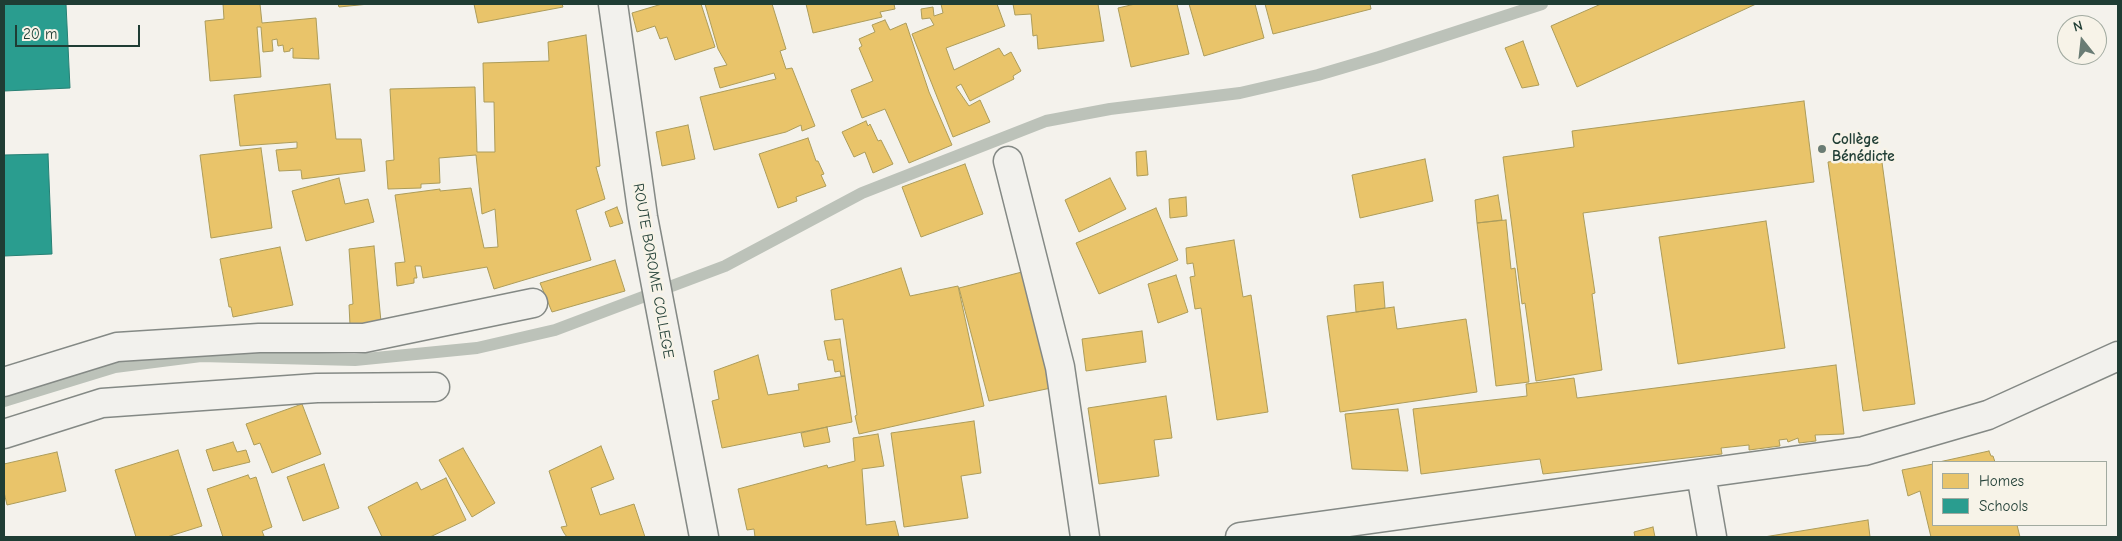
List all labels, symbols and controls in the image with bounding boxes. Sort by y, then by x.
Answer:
scale bar [18,15,142,47]
north arrow [2057,15,2107,65]
text: N [2071,17,2085,35]
text: 20 m [23,25,57,43]
place label: Collège Bénédicte [1832,131,1894,166]
marker: Collège Bénédicte [1816,143,1828,155]
street label: ROUTE BOROME COLLEGE [629,182,677,360]
legend [1932,461,2107,526]
text: Homes [1979,472,2024,490]
text: Schools [1979,497,2028,515]

